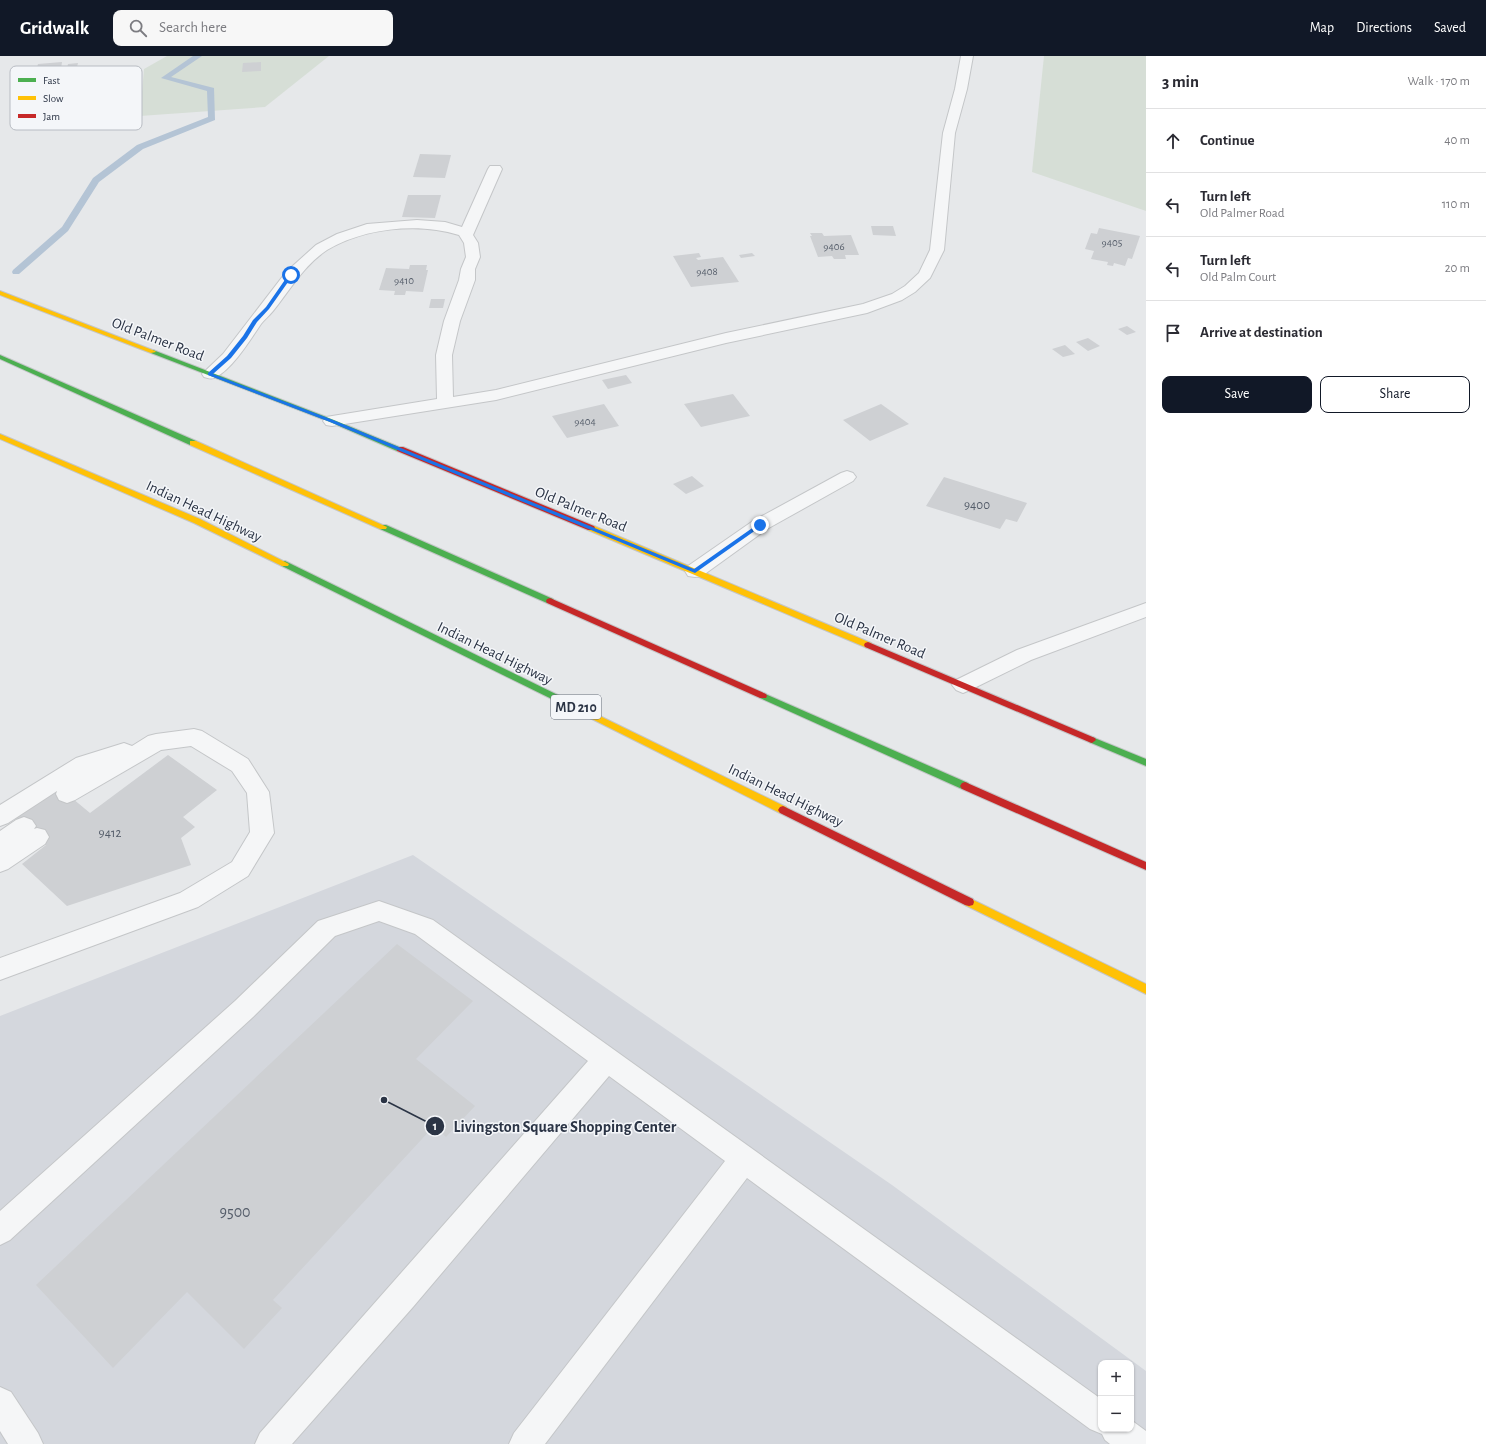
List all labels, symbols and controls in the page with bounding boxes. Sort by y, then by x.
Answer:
search box [113,10,393,46]
icon: search [127,17,149,39]
text: Gridwalk [20,19,89,38]
text: Search here [159,20,227,35]
text: Map [1310,21,1334,35]
text: Directions [1356,21,1412,35]
text: Saved [1434,21,1466,35]
legend [10,66,142,130]
text: 3 min [1162,73,1199,90]
text: Fast [43,75,61,86]
text: Walk · 170 m [1407,75,1470,88]
text: Slow [43,93,64,104]
text: Jam [43,111,60,122]
icon: ahead [1162,130,1184,152]
text: Continue [1200,133,1255,148]
text: 40 m [1444,134,1470,147]
text: Turn left [1200,189,1251,204]
icon: left [1162,194,1184,216]
text: 110 m [1442,198,1470,211]
text: Old Palmer Road [1200,207,1285,220]
house number: 9405 [1102,237,1123,248]
house number: 9406 [823,241,845,252]
text: Turn left [1200,253,1251,268]
icon: left [1162,258,1184,280]
text: 20 m [1445,262,1470,275]
route start [282,266,300,284]
house number: 9408 [696,266,718,277]
text: Old Palm Court [1200,271,1276,284]
house number: 9410 [394,275,414,286]
street label: Old Palmer Road [110,315,206,364]
icon: arrive [1162,322,1184,344]
text: Arrive at destination [1200,325,1323,340]
button: Save [1162,376,1312,413]
button: Share [1320,376,1470,413]
house number: 9404 [574,416,596,427]
street label: Indian Head Highway [144,478,264,545]
street label: Old Palmer Road [533,484,629,535]
house number: 9400 [964,499,990,512]
route end [751,516,769,534]
street label: Old Palmer Road [832,609,928,662]
street label: Indian Head Highway [435,619,555,688]
road number: MD 210 [551,695,601,719]
street label: Indian Head Highway [726,761,846,830]
house number: 9412 [99,827,121,840]
callout: Livingston Square Shopping Center [425,1112,684,1140]
text: Livingston Square Shopping Center [454,1119,677,1135]
text: 1 [433,1120,437,1132]
house number: 9500 [219,1204,251,1220]
map controls [1098,1360,1134,1432]
button: + [1098,1360,1134,1396]
button: − [1098,1396,1134,1432]

